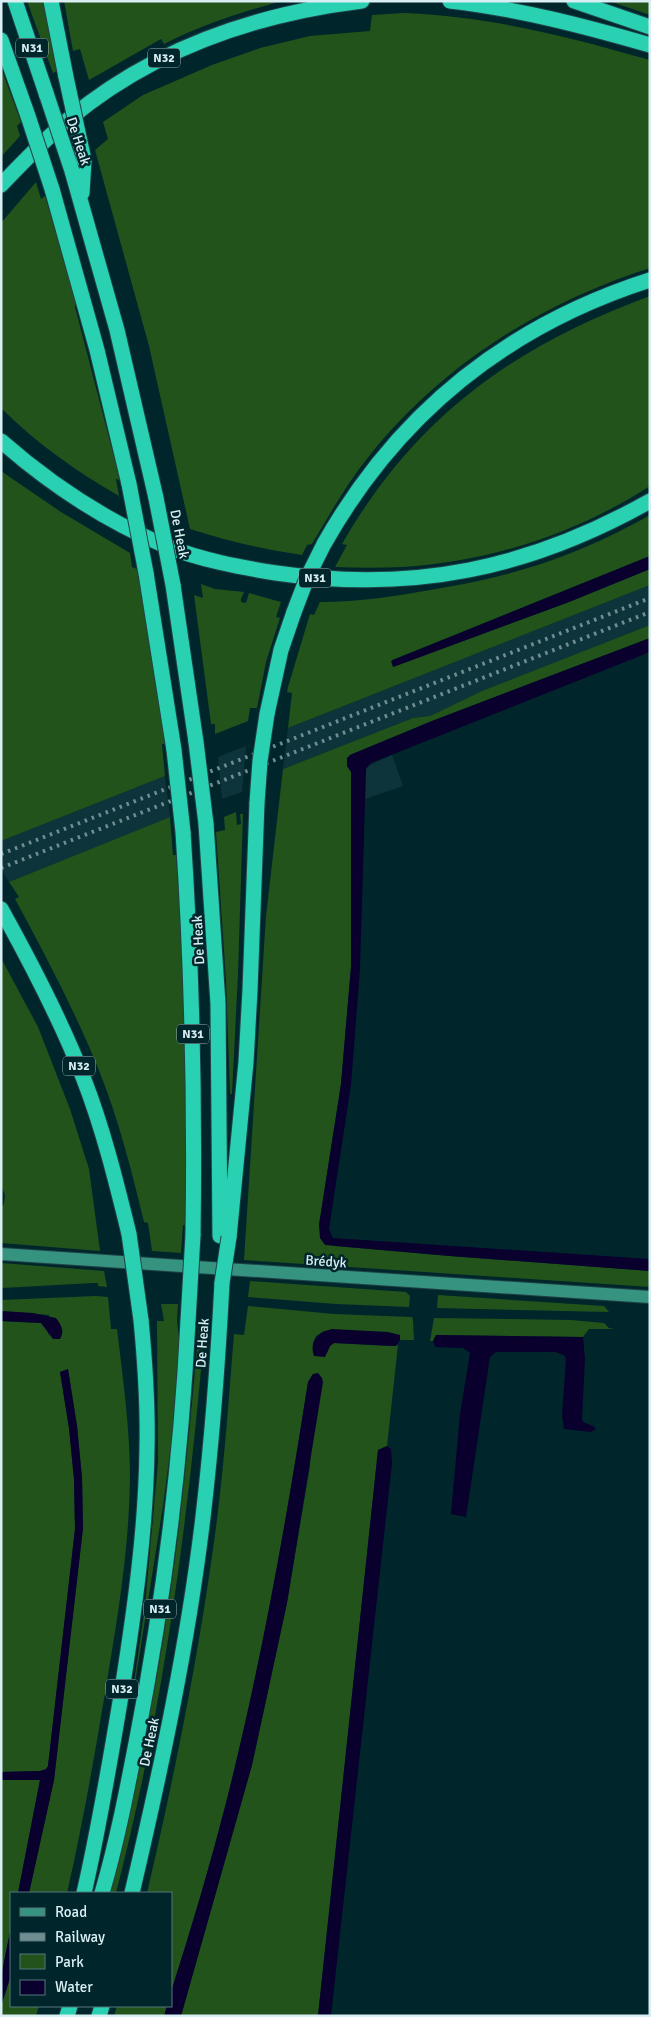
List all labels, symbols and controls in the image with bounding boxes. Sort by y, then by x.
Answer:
road number: N31 [16,38,48,58]
road number: N32 [148,48,180,68]
street label: De Heak [63,115,94,167]
street label: De Heak [166,508,193,560]
road number: N31 [299,568,331,588]
street label: De Heak [189,915,208,965]
road number: N31 [177,1024,209,1044]
road number: N32 [63,1056,95,1076]
street label: Brédyk [305,1252,347,1271]
street label: De Heak [192,1318,213,1368]
road number: N31 [144,1600,176,1618]
road number: N32 [106,1680,138,1698]
street label: De Heak [136,1716,163,1768]
legend [10,1892,172,2007]
text: Road [55,1903,87,1921]
text: Railway [55,1928,105,1946]
text: Park [55,1953,84,1971]
text: Water [55,1978,93,1996]

